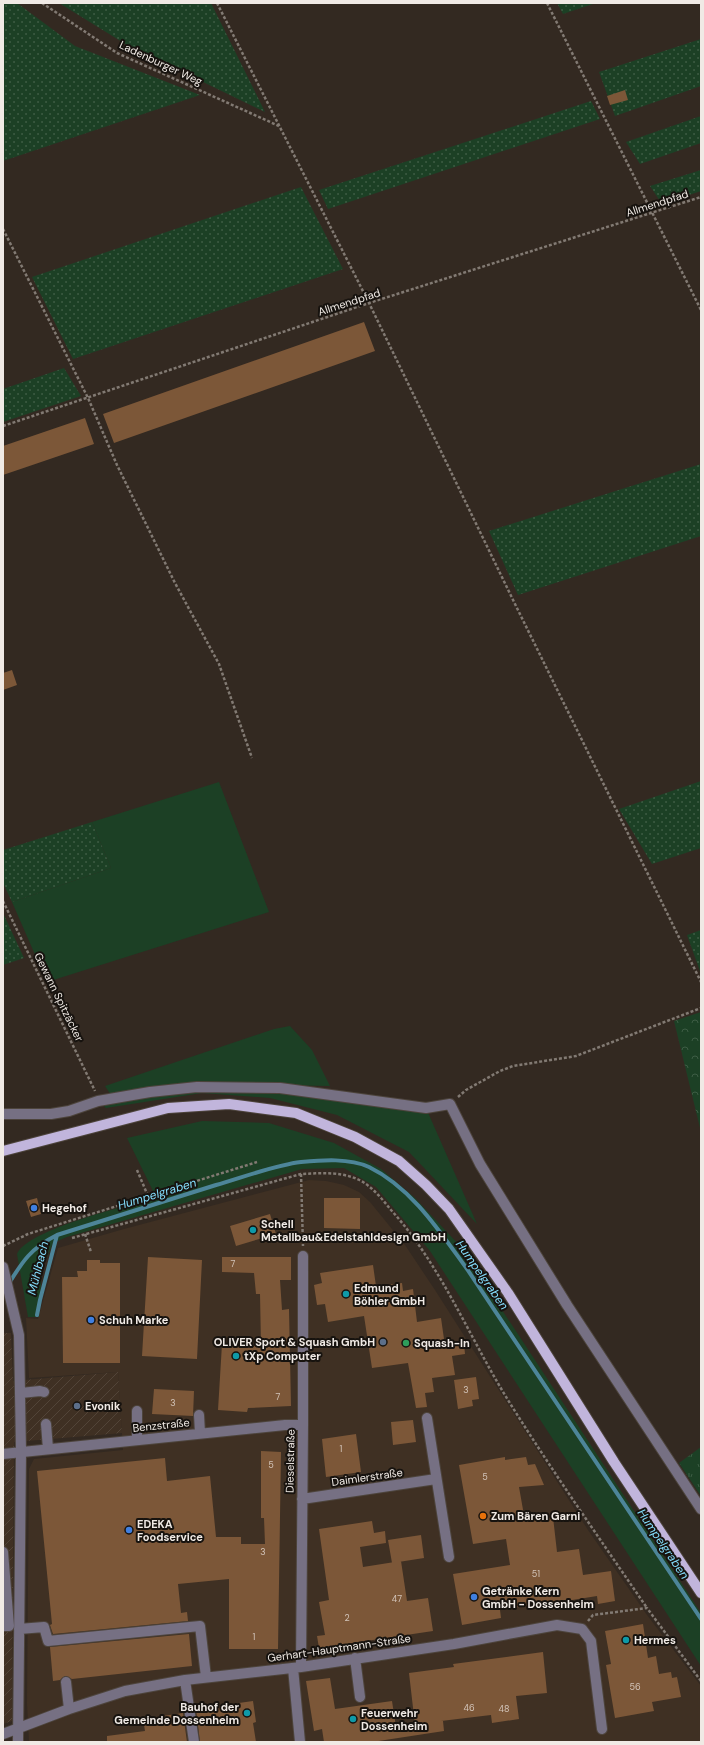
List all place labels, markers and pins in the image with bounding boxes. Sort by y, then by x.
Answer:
place label: Hegehof [42,1201,87,1215]
marker: Hegehof [29,1203,39,1213]
place label: Schell Metallbau&Edelstahldesign GmbH [261,1217,446,1244]
marker: Schell Metallbau&Edelstahldesign GmbH [248,1225,258,1235]
place label: Edmund Böhler GmbH [354,1281,425,1308]
marker: Edmund Böhler GmbH [341,1289,351,1299]
place label: Schuh Marke [99,1313,169,1327]
marker: Schuh Marke [86,1315,96,1325]
place label: OLIVER Sport & Squash GmbH [214,1335,375,1349]
place label: Squash-In [414,1336,470,1350]
marker: OLIVER Sport & Squash GmbH [378,1337,388,1347]
marker: Squash-In [401,1338,411,1348]
place label: tXp Computer [244,1349,321,1363]
marker: tXp Computer [231,1351,241,1361]
place label: Evonik [85,1399,121,1413]
marker: Evonik [72,1401,82,1411]
place label: Zum Bären Garni [491,1509,580,1523]
marker: Zum Bären Garni [478,1511,488,1521]
place label: EDEKA Foodservice [137,1517,203,1544]
marker: EDEKA Foodservice [124,1525,134,1535]
place label: Getränke Kern GmbH - Dossenheim [482,1584,594,1611]
marker: Getränke Kern GmbH - Dossenheim [469,1592,479,1602]
place label: Hermes [634,1633,676,1647]
marker: Hermes [621,1635,631,1645]
place label: Bauhof der Gemeinde Dossenheim [114,1700,239,1727]
place label: Feuerwehr Dossenheim [361,1706,427,1733]
marker: Bauhof der Gemeinde Dossenheim [242,1708,252,1718]
marker: Feuerwehr Dossenheim [348,1714,358,1724]

